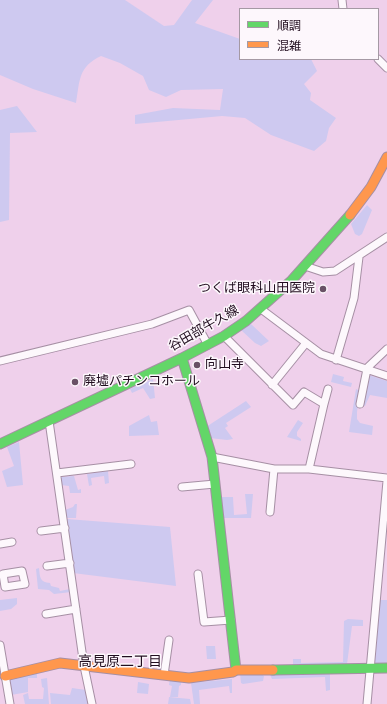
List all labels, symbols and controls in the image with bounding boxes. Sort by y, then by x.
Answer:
legend [239,8,379,60]
text: 順調 [277,19,301,33]
text: 混雑 [277,39,301,53]
place label: つくば眼科山田医院 [198,281,315,297]
marker: つくば眼科山田医院 [318,284,328,294]
street label: 谷田部牛久線 [166,303,242,355]
place label: 向山寺 [205,357,244,373]
marker: 向山寺 [192,360,202,370]
place label: 廃墟パチンコホール [83,374,200,390]
marker: 廃墟パチンコホール [70,377,80,387]
district label: 高見原二丁目 [78,654,162,670]

